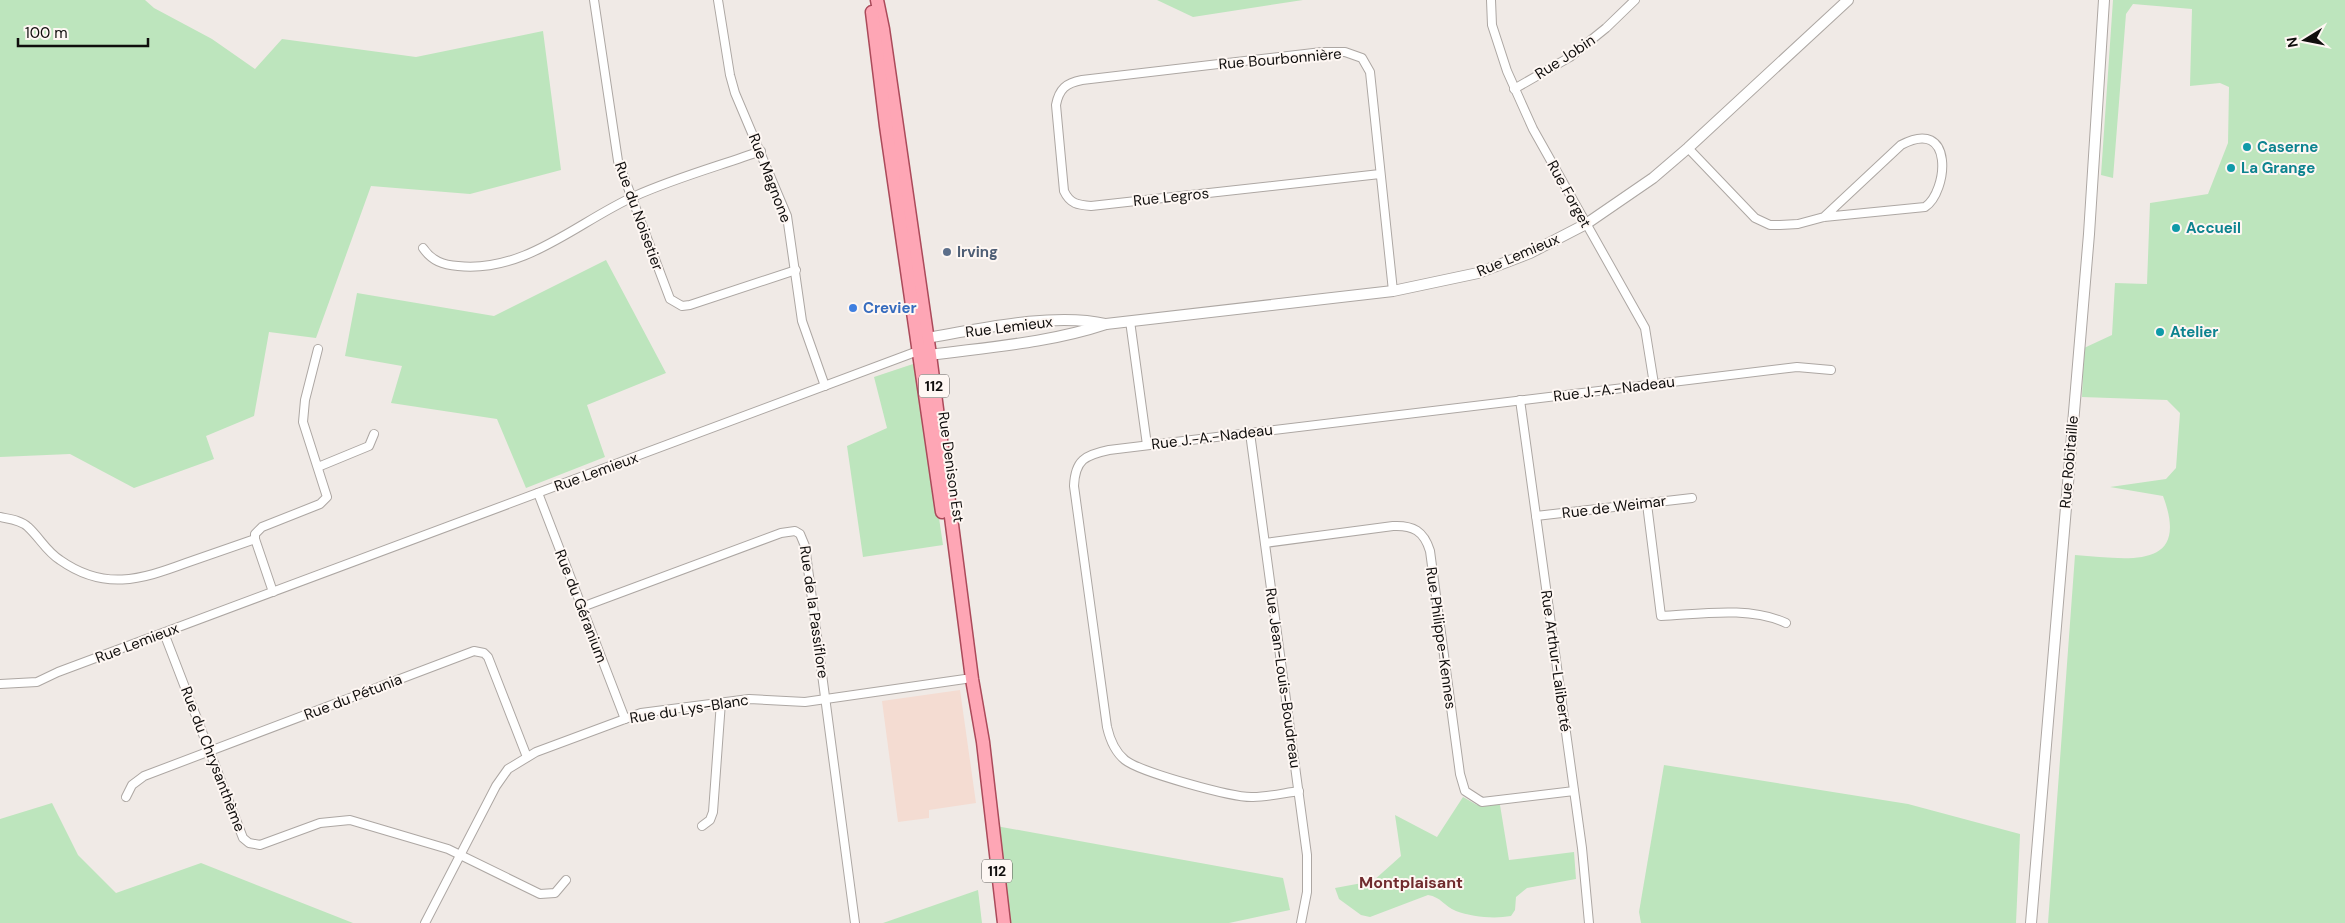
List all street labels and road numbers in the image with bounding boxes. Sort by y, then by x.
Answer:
street label: Rue Jobin [1531,30,1599,84]
street label: Rue Bourbonnière [1218,44,1342,74]
street label: Rue Magnone [744,131,796,225]
street label: Rue Forget [1542,157,1596,231]
street label: Rue du Noisetier [610,159,668,274]
street label: Rue Legros [1132,183,1210,211]
street label: Rue Lemieux [1474,228,1563,281]
street label: Rue Lemieux [964,312,1054,342]
street label: Rue J.-A.-Nadeau [1552,372,1676,406]
road number: 112 [919,374,949,398]
street label: Rue Denison Est [933,410,969,524]
street label: Rue Robitaille [2055,415,2083,509]
street label: Rue J.-A.-Nadeau [1150,420,1274,454]
street label: Rue Lemieux [551,447,641,496]
street label: Rue de Weimar [1561,491,1668,523]
street label: Rue de la Passiflore [795,544,833,680]
street label: Rue du Géranium [550,547,612,665]
street label: Rue Philippe-Kennes [1421,566,1461,710]
street label: Rue Jean-Louis-Boudreau [1260,587,1306,769]
street label: Rue Arthur-Laliberté [1536,589,1576,733]
street label: Rue Lemieux [92,618,182,668]
street label: Rue du Pétunia [301,669,405,725]
street label: Rue du Chrysanthème [176,684,250,834]
street label: Rue du Lys-Blanc [628,690,750,728]
road number: 112 [982,859,1012,882]

